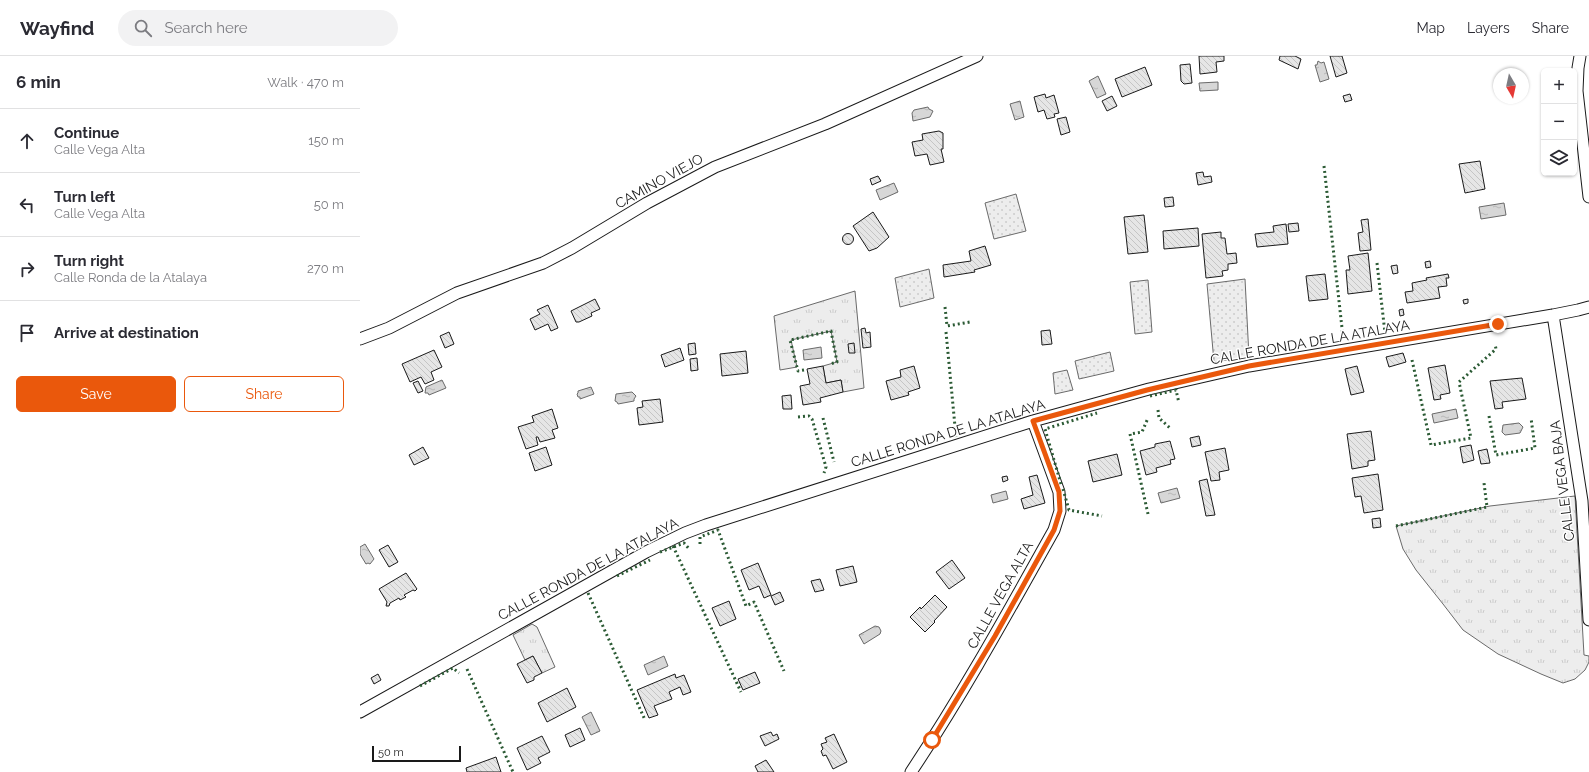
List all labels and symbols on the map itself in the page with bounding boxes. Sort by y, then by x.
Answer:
north arrow [1493,68,1529,104]
street label: CAMINO VIEJO [612,150,706,212]
route end [1489,315,1507,333]
street label: CALLE RONDA DE LA ATALAYA [1209,316,1411,367]
street label: CALLE RONDA DE LA ATALAYA [849,396,1047,470]
street label: CALLE VEGA BAJA [1547,419,1577,542]
street label: CALLE RONDA DE LA ATALAYA [495,514,681,623]
street label: CALLE VEGA ALTA [964,538,1036,651]
route start [923,731,941,749]
scale bar [372,744,461,763]

